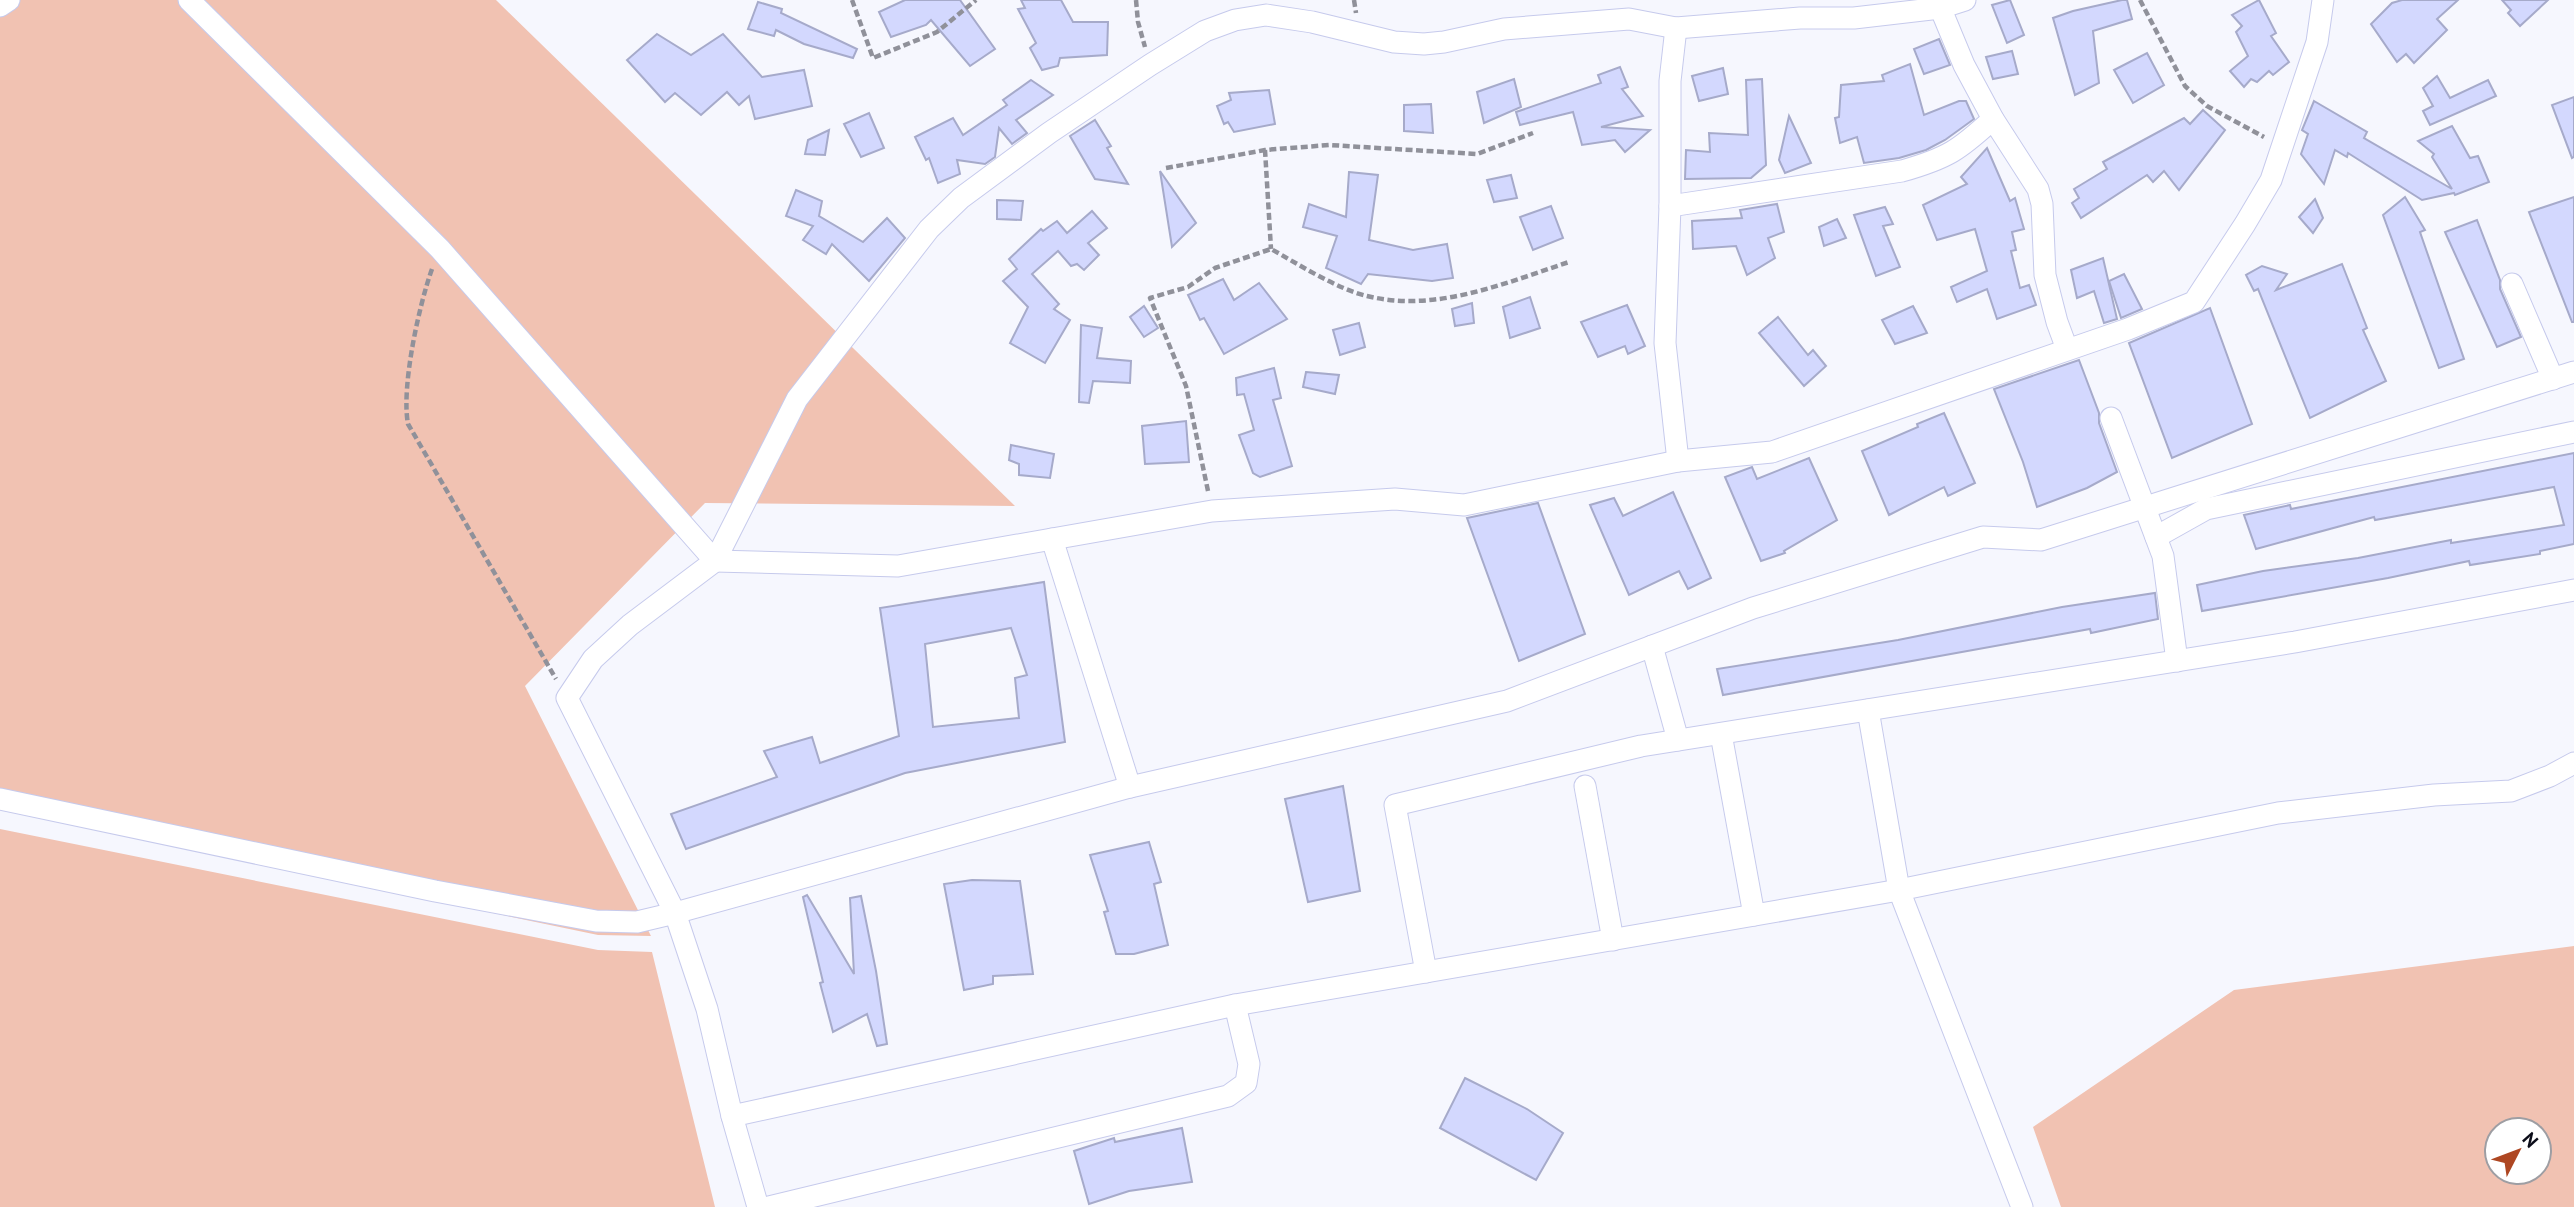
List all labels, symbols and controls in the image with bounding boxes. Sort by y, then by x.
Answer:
north arrow [2483,1116,2553,1186]
text: N [2518,1127,2544,1152]

